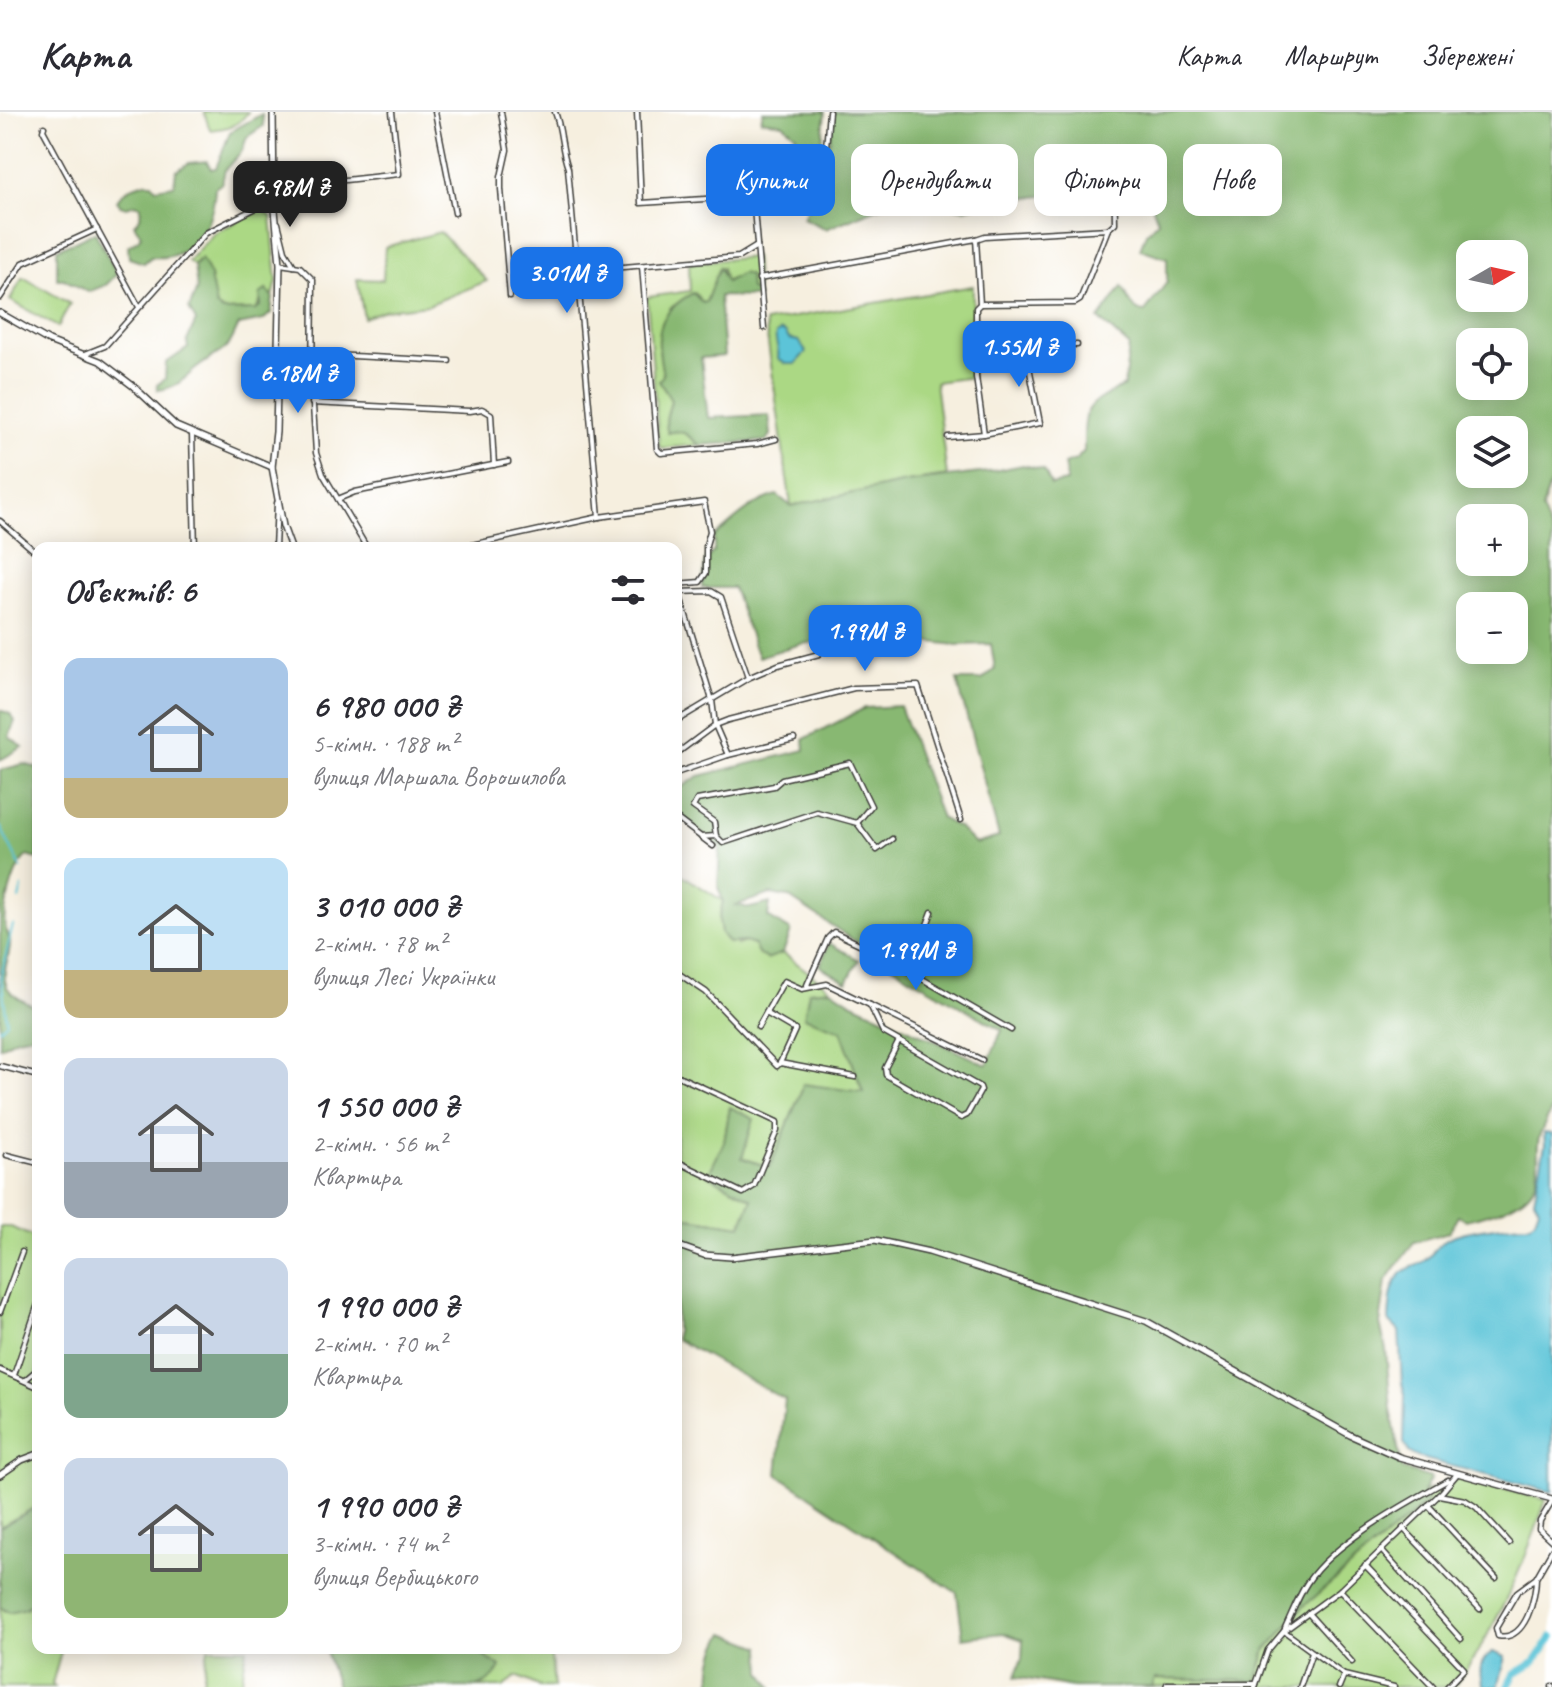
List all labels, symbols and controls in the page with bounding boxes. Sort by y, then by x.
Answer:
text: Карта [40,32,130,79]
text: Карта [1176,38,1240,73]
text: Маршрут [1284,38,1377,73]
text: Збережені [1421,38,1512,73]
chip: Купити [706,144,835,216]
chip: Орендувати [851,144,1018,216]
chip: Фільтри [1034,144,1167,216]
chip: Нове [1183,144,1282,216]
pin: 6.98M ₴ [216,161,364,229]
text: 6.98M ₴ [251,170,329,203]
north arrow [1456,240,1528,312]
map controls [1456,240,1528,664]
pin: 3.01M ₴ [493,247,641,315]
text: 3.01M ₴ [528,256,606,289]
pin: 1.55M ₴ [945,321,1093,389]
button: locate [1456,328,1528,400]
text: 1.55M ₴ [981,330,1057,363]
pin: 6.18M ₴ [224,347,372,415]
text: 6.18M ₴ [259,356,337,389]
button: layers [1456,416,1528,488]
button: + [1456,504,1528,576]
icon: filters [606,568,650,612]
text: Об’єктів: 6 [64,569,196,612]
button: − [1456,592,1528,664]
pin: 1.99M ₴ [791,605,939,673]
text: 1.99M ₴ [827,614,903,647]
text: 6 980 000 ₴ [312,684,460,727]
icon: home [128,690,224,786]
text: 5-кімн. · 188 m² [312,727,458,760]
text: вулиця Маршала Ворошилова [312,760,565,793]
text: 3 010 000 ₴ [312,884,459,927]
icon: home [128,890,224,986]
pin: 1.99M ₴ [842,924,990,992]
text: 2-кімн. · 78 m² [312,927,446,960]
text: 1.99M ₴ [878,933,954,966]
text: вулиця Лесі Українки [312,960,494,993]
text: 1 550 000 ₴ [312,1084,458,1127]
icon: home [128,1090,224,1186]
text: 2-кімн. · 56 m² [312,1127,446,1160]
text: Квартира [312,1160,401,1193]
text: 1 990 000 ₴ [312,1284,459,1327]
icon: home [128,1290,224,1386]
text: 2-кімн. · 70 m² [312,1327,446,1360]
text: Квартира [312,1360,401,1393]
text: 1 990 000 ₴ [312,1484,459,1527]
icon: home [128,1490,224,1586]
text: 3-кімн. · 74 m² [312,1527,446,1560]
text: вулиця Вербицького [312,1560,477,1593]

